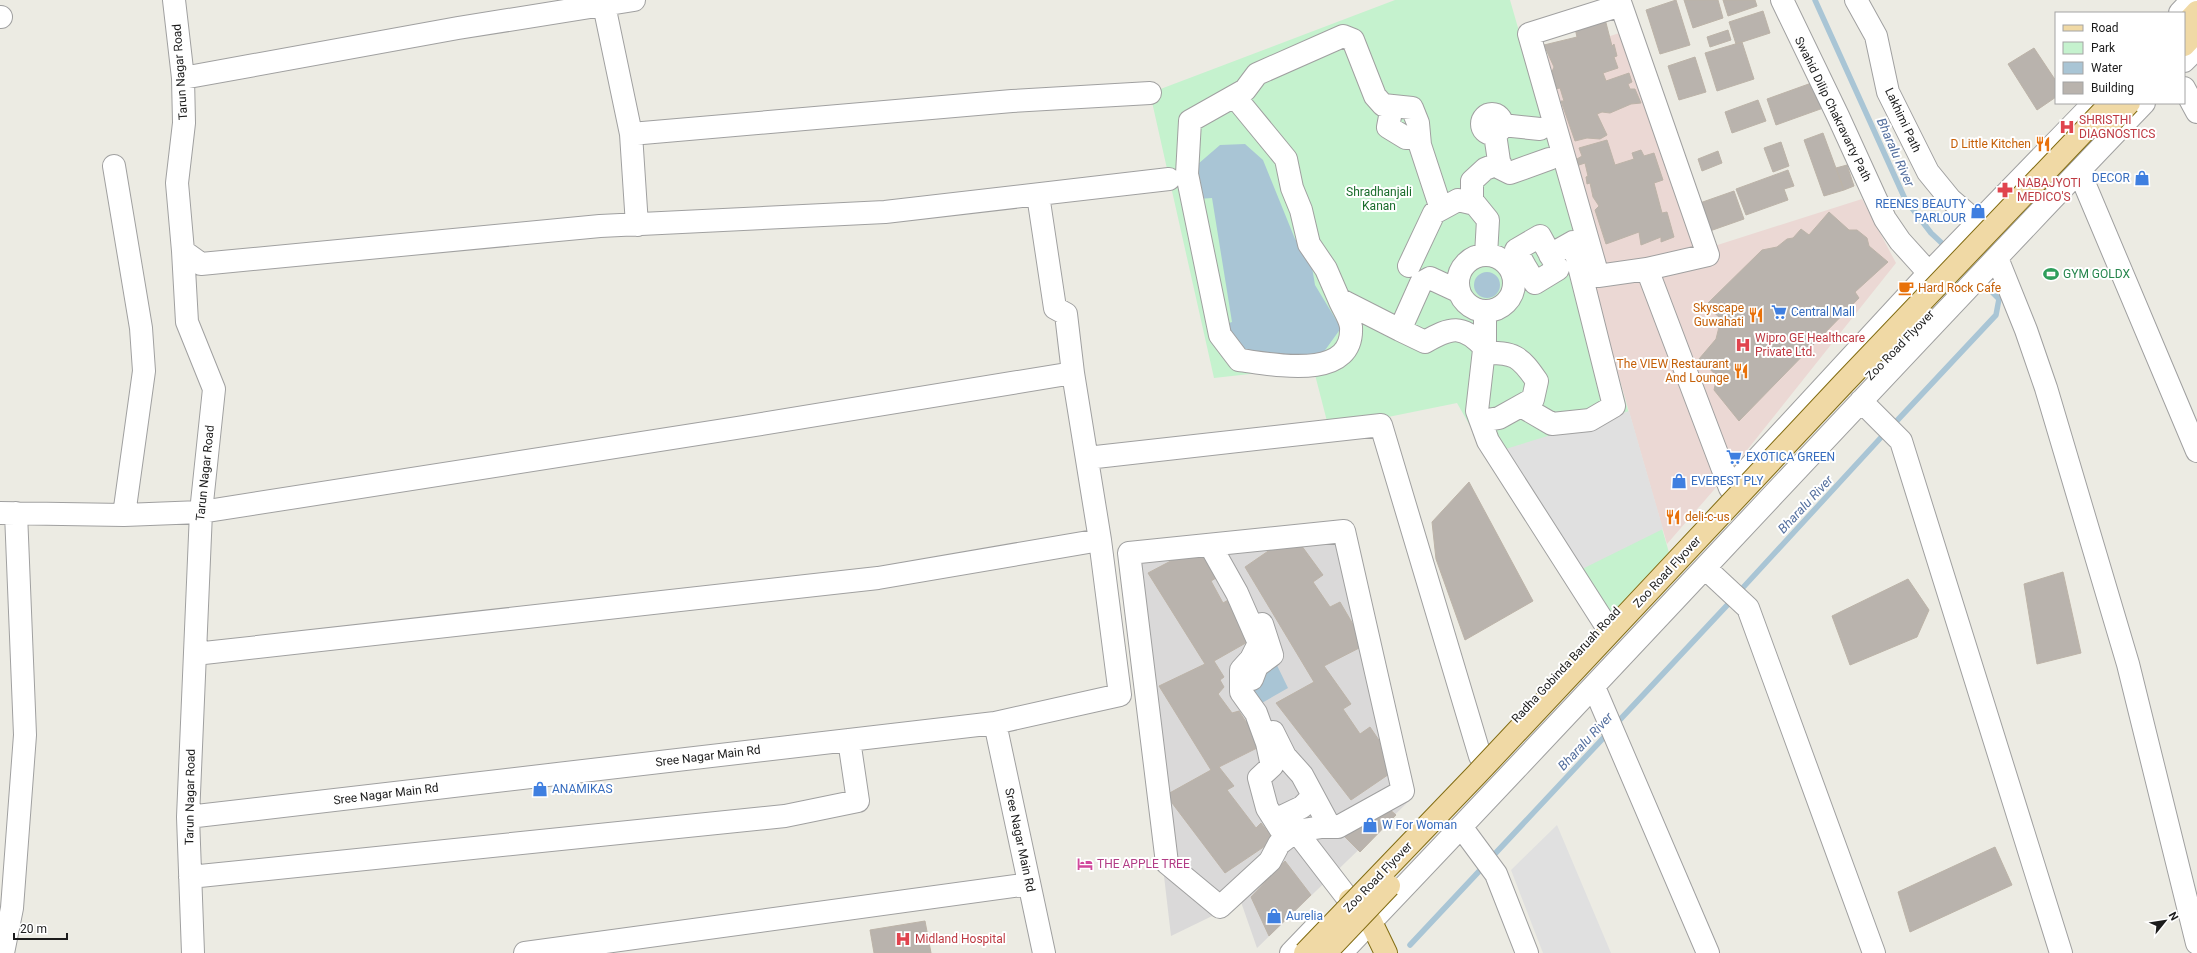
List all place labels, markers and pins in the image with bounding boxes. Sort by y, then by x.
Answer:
place label: SHRISTHI DIAGNOSTICS [2079,113,2155,141]
hospital icon: SHRISTHI DIAGNOSTICS [2058,118,2076,136]
restaurant icon: D Little Kitchen [2034,135,2052,153]
place label: D Little Kitchen [1950,137,2031,151]
shop icon: DECOR [2133,169,2151,187]
place label: DECOR [2092,171,2131,185]
place label: NABAJYOTI MEDICO'S [2017,176,2081,204]
pharmacy icon: NABAJYOTI MEDICO'S [1996,181,2014,199]
place label: REENES BEAUTY PARLOUR [1875,197,1967,225]
shop icon: REENES BEAUTY PARLOUR [1969,202,1987,220]
sports icon: GYM GOLDX [2042,265,2060,283]
place label: GYM GOLDX [2063,267,2130,281]
cafe icon: Hard Rock Cafe [1897,279,1915,297]
place label: Hard Rock Cafe [1918,281,2001,295]
place label: Skyscape Guwahati [1693,301,1744,329]
supermarket icon: Central Mall [1770,303,1788,321]
place label: Central Mall [1791,305,1855,319]
restaurant icon: Skyscape Guwahati [1747,306,1765,324]
place label: Wipro GE Healthcare Private Ltd. [1755,331,1865,359]
hospital icon: Wipro GE Healthcare Private Ltd. [1734,336,1752,354]
place label: The VIEW Restaurant And Lounge [1617,357,1729,385]
restaurant icon: The VIEW Restaurant And Lounge [1732,362,1750,380]
supermarket icon: EXOTICA GREEN [1725,448,1743,466]
place label: EXOTICA GREEN [1746,450,1835,464]
shop icon: EVEREST PLY [1670,472,1688,490]
place label: EVEREST PLY [1691,474,1764,488]
restaurant icon: deli-c-us [1664,508,1682,526]
place label: deli-c-us [1685,510,1730,524]
shop icon: ANAMIKAS [531,780,549,798]
place label: ANAMIKAS [552,782,613,796]
shop icon: W For Woman [1361,816,1379,834]
place label: W For Woman [1382,818,1457,832]
hotel icon: THE APPLE TREE [1076,855,1094,873]
place label: THE APPLE TREE [1097,857,1190,871]
shop icon: Aurelia [1265,907,1283,925]
place label: Aurelia [1286,909,1323,923]
hospital icon: Midland Hospital [894,930,912,948]
place label: Midland Hospital [915,932,1006,946]

